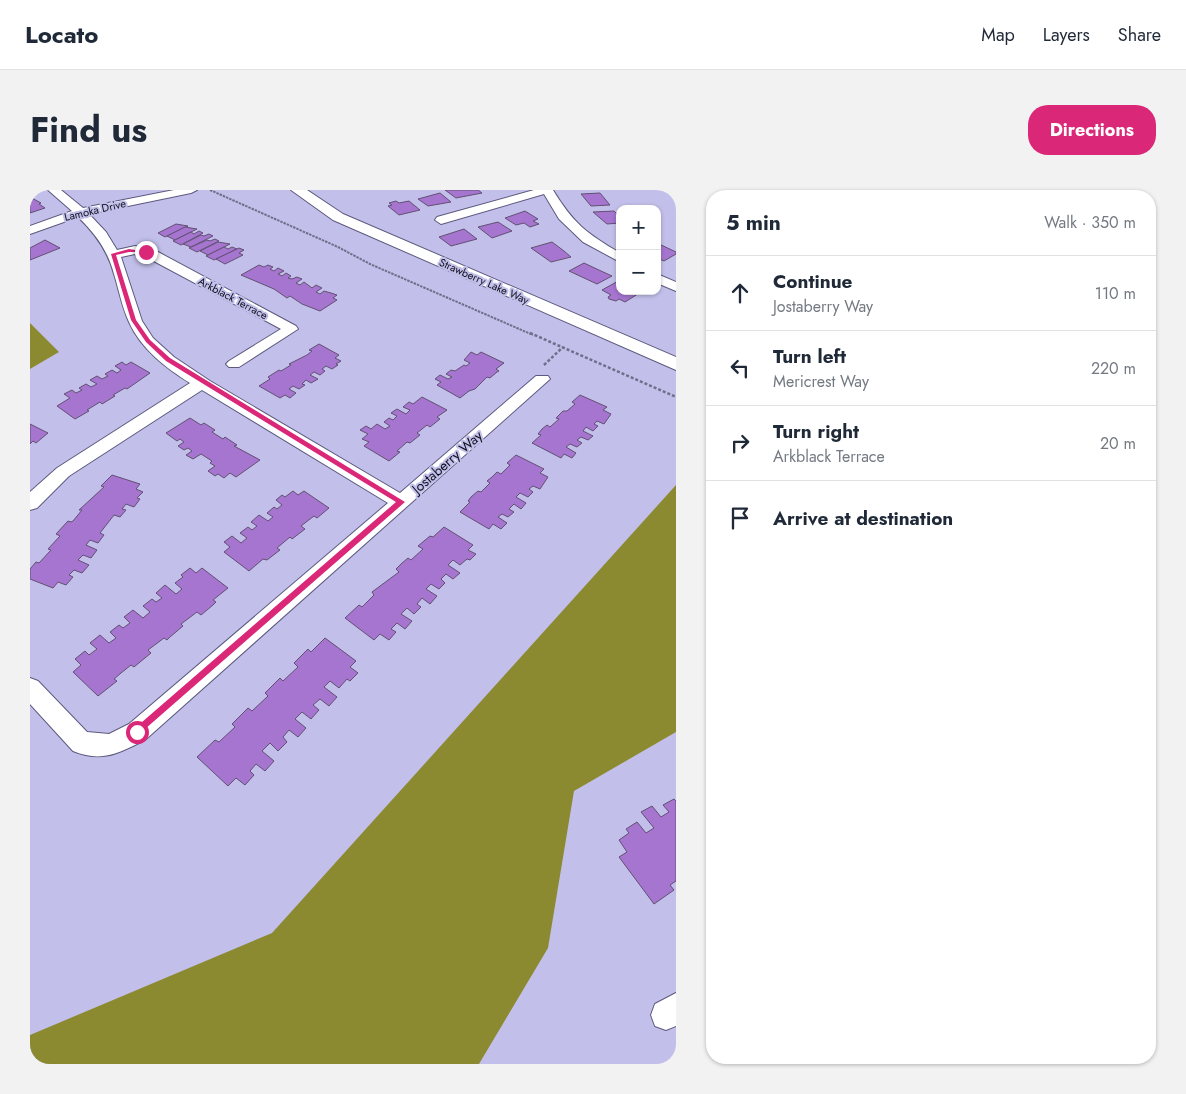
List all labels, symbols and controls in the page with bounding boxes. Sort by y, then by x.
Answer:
text: Locato [25,17,98,52]
text: Map [981,22,1015,48]
text: Layers [1043,22,1090,48]
text: Share [1118,22,1161,48]
text: Find us [30,105,147,155]
button: Directions [1028,105,1156,155]
street label: Lamoka Drive [63,195,128,225]
map controls [616,205,661,295]
button: + [616,205,661,250]
text: 5 min [726,208,781,238]
text: Walk · 350 m [1044,211,1136,234]
route end [135,241,158,264]
button: − [616,250,661,295]
street label: Strawberry Lake Way [437,254,532,308]
text: Continue [773,268,852,295]
street label: Arkblack Terrace [195,273,271,323]
icon: ahead [726,279,754,307]
text: 110 m [1095,282,1136,305]
text: Jostaberry Way [773,295,873,318]
text: Turn left [773,343,846,370]
icon: left [726,354,754,382]
text: 220 m [1091,357,1136,380]
text: Mericrest Way [773,370,869,393]
text: Turn right [773,418,859,445]
street label: Jostaberry Way [406,425,487,500]
icon: right [726,429,754,457]
text: 20 m [1100,432,1136,455]
text: Arkblack Terrace [773,445,885,468]
icon: arrive [726,504,754,532]
text: Arrive at destination [773,505,953,532]
route start [126,721,149,744]

